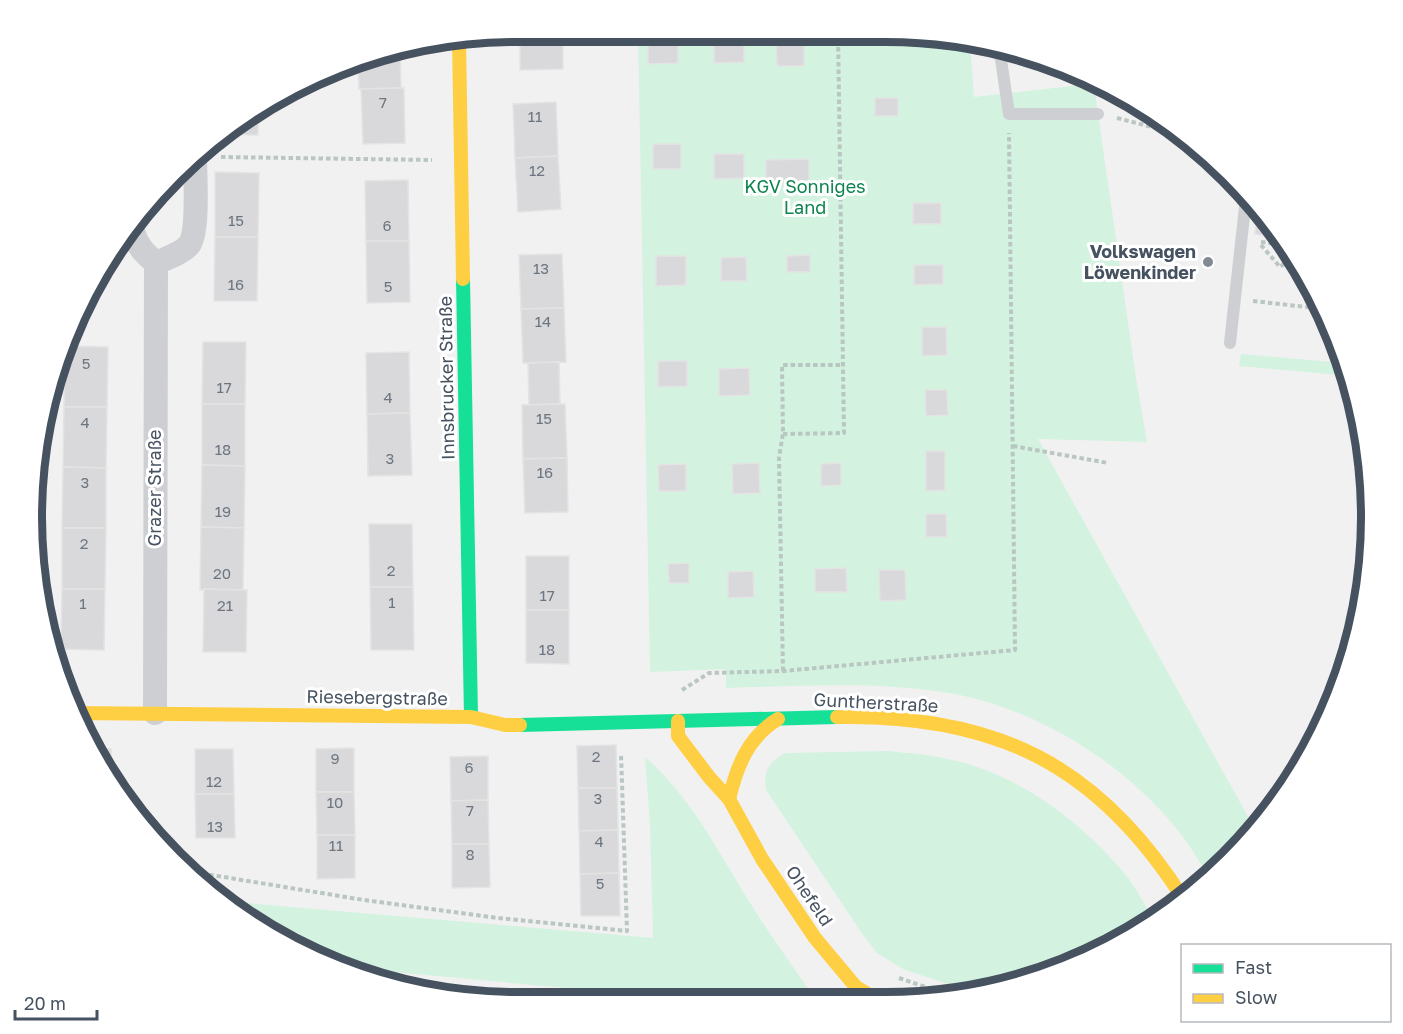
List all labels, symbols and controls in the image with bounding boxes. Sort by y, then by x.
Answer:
house number: 7 [379,93,387,111]
house number: 11 [528,107,542,125]
house number: 12 [529,161,545,179]
park label: KGV Sonniges Land [744,175,866,218]
house number: 15 [228,211,244,229]
house number: 6 [382,216,392,234]
place label: Volkswagen Löwenkinder [1084,240,1196,283]
marker: Volkswagen Löwenkinder [1201,255,1215,269]
house number: 13 [533,259,549,277]
house number: 16 [228,275,244,293]
house number: 5 [384,277,392,295]
street label: Innsbrucker Straße [434,296,458,460]
house number: 14 [535,312,551,330]
house number: 5 [82,354,90,372]
house number: 17 [216,378,232,396]
house number: 4 [383,388,393,406]
house number: 15 [536,409,552,427]
house number: 4 [80,413,90,431]
street label: Grazer Straße [143,429,165,547]
house number: 18 [215,440,231,458]
house number: 3 [386,449,394,467]
house number: 16 [537,463,553,481]
house number: 3 [81,473,89,491]
house number: 19 [215,502,231,520]
house number: 2 [80,534,88,552]
house number: 2 [387,561,395,579]
house number: 20 [213,564,231,582]
house number: 17 [539,586,555,604]
house number: 1 [388,593,396,611]
house number: 1 [79,594,87,612]
house number: 21 [217,596,233,614]
house number: 18 [539,640,555,658]
street label: Riesebergstraße [306,685,448,709]
street label: Guntherstraße [813,688,939,716]
house number: 2 [592,747,600,765]
house number: 9 [330,749,340,767]
house number: 6 [464,758,474,776]
house number: 12 [206,772,222,790]
house number: 3 [594,789,602,807]
house number: 10 [327,793,343,811]
house number: 7 [466,801,474,819]
house number: 13 [207,817,223,835]
house number: 4 [594,832,604,850]
house number: 11 [329,836,343,854]
house number: 8 [465,845,475,863]
street label: Ohefeld [782,861,838,930]
house number: 5 [596,874,604,892]
legend [1181,944,1391,1022]
text: Fast [1235,956,1272,978]
scale bar [15,983,98,1021]
text: Slow [1235,986,1278,1008]
text: 20 m [24,992,66,1014]

